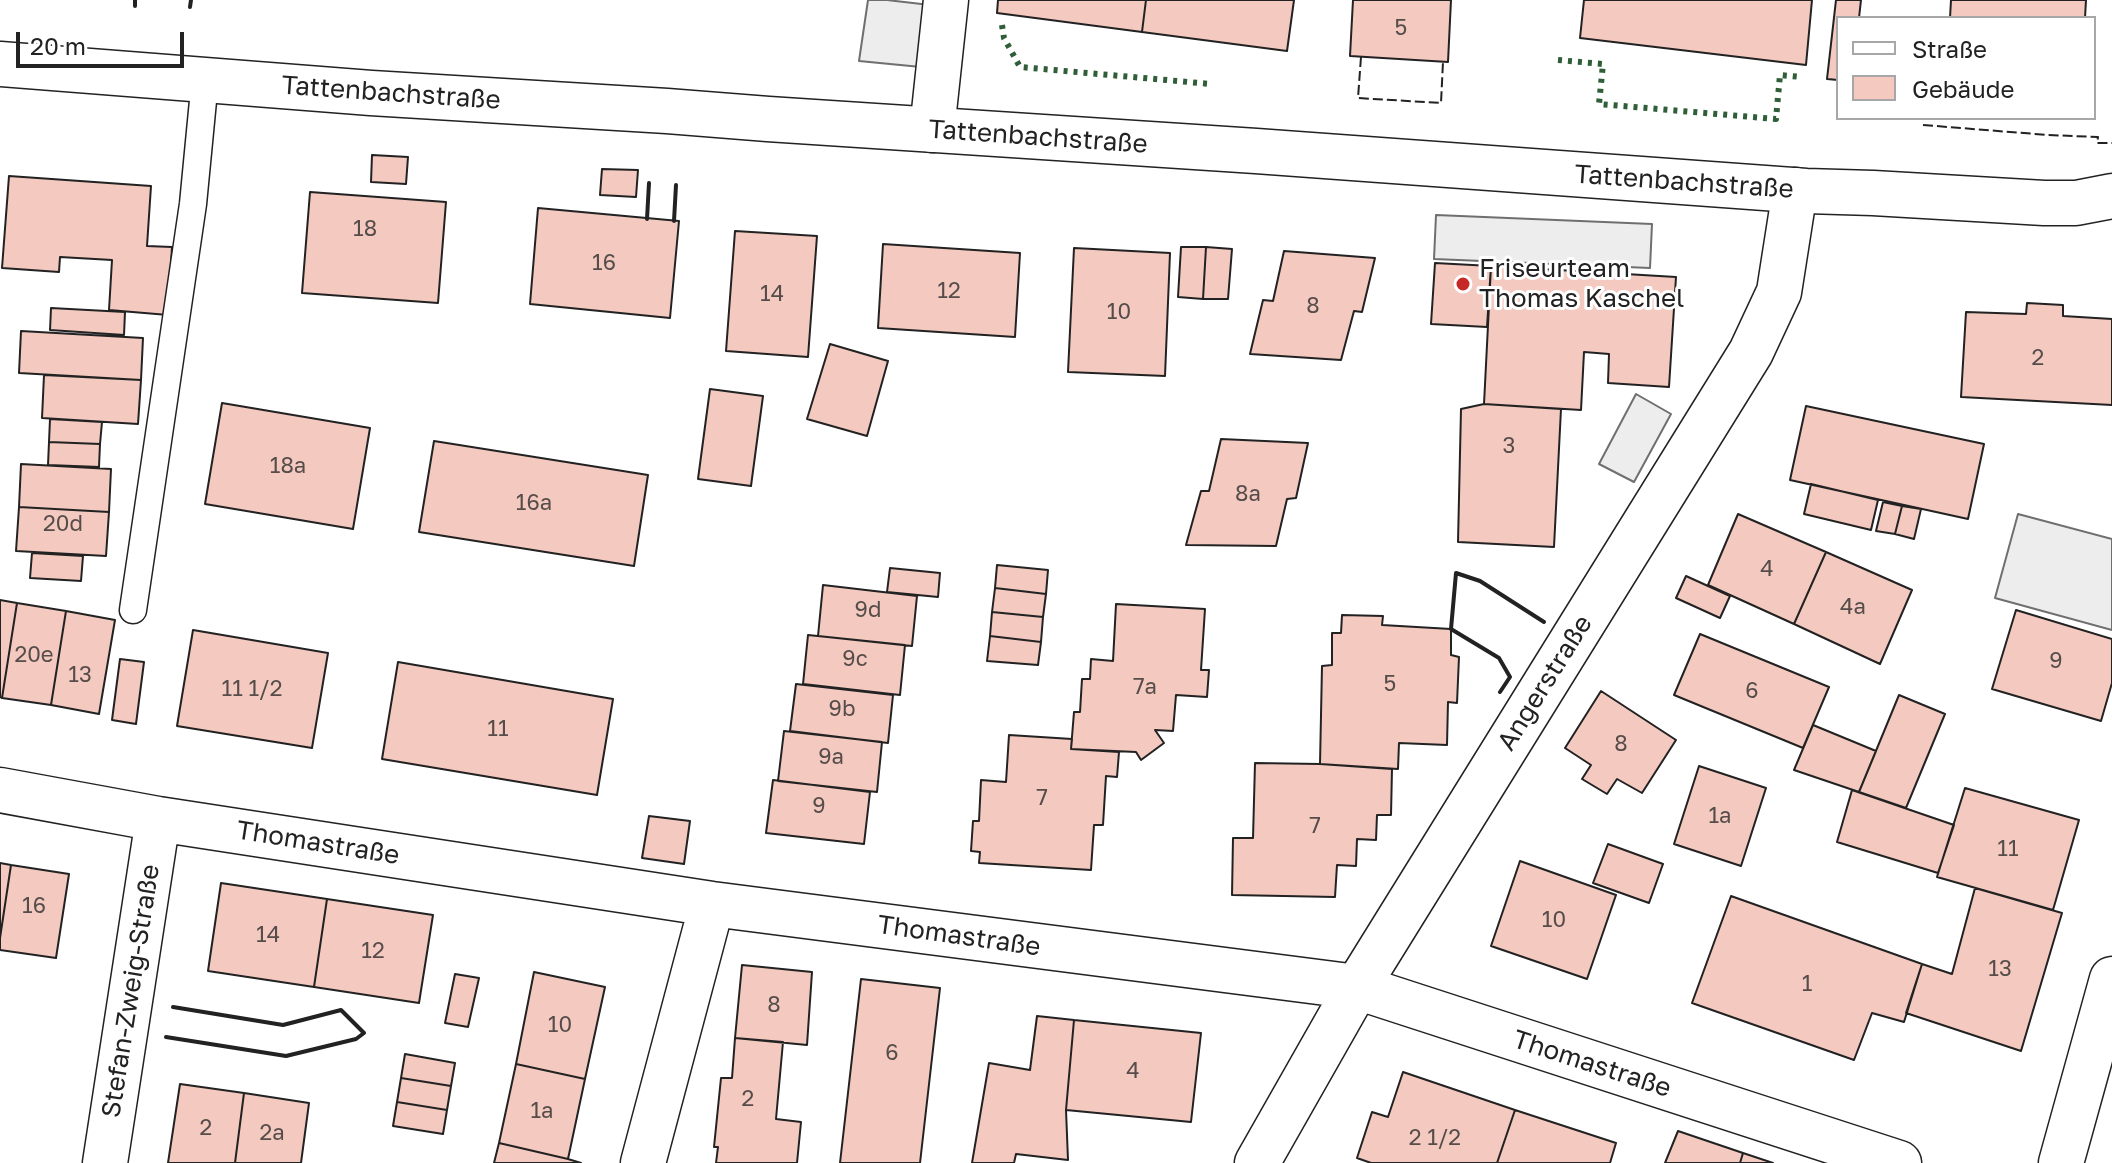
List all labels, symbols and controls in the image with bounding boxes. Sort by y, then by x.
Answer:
house number: 5 [1395,15,1407,41]
scale bar [20,16,188,66]
legend [1836,16,2096,120]
text: 20 m [30,31,86,60]
text: Straße [1912,34,1987,63]
street label: Tattenbachstraße [280,70,502,116]
text: Gebäude [1912,74,2014,103]
street label: Tattenbachstraße [927,114,1149,160]
street label: Tattenbachstraße [1573,159,1795,205]
house number: 18 [353,216,377,242]
house number: 16 [592,250,616,276]
place label: Friseurteam Thomas Kaschel [1479,253,1684,314]
marker: Friseurteam Thomas Kaschel [1454,275,1472,293]
house number: 12 [937,278,961,304]
house number: 14 [760,281,784,307]
house number: 8 [1306,293,1320,319]
house number: 10 [1107,299,1131,325]
house number: 2 [2032,345,2044,371]
house number: 3 [1503,433,1515,459]
house number: 18a [270,453,306,479]
house number: 8a [1235,481,1261,507]
house number: 16a [516,490,552,516]
house number: 20d [43,511,83,537]
house number: 4 [1760,556,1774,582]
house number: 4a [1840,594,1866,620]
house number: 9d [855,597,881,623]
street label: Angerstraße [1491,610,1599,756]
house number: 20e [14,642,54,668]
house number: 9c [842,646,868,672]
house number: 9 [2049,648,2063,674]
house number: 13 [68,662,92,688]
house number: 5 [1384,671,1396,697]
house number: 7a [1133,674,1157,700]
house number: 11 1/2 [222,676,282,702]
house number: 6 [1745,678,1759,704]
house number: 9b [829,696,855,722]
house number: 11 [487,716,509,742]
house number: 8 [1614,731,1628,757]
house number: 9a [818,744,844,770]
house number: 7 [1036,785,1048,811]
house number: 9 [812,793,826,819]
house number: 1a [1708,803,1732,829]
house number: 7 [1309,813,1321,839]
street label: Thomastraße [234,815,402,871]
house number: 11 [1997,836,2019,862]
street label: Stefan-Zweig-Straße [96,862,166,1120]
house number: 16 [22,893,46,919]
house number: 10 [1542,907,1566,933]
street label: Thomastraße [875,909,1043,963]
house number: 14 [256,922,280,948]
house number: 12 [361,938,385,964]
house number: 13 [1988,956,2012,982]
house number: 1 [1802,971,1812,997]
house number: 8 [767,992,781,1018]
house number: 10 [548,1012,572,1038]
street label: Thomastraße [1509,1024,1675,1104]
house number: 6 [885,1040,899,1066]
house number: 4 [1126,1058,1140,1084]
house number: 2 [742,1086,754,1112]
house number: 1a [530,1098,554,1124]
house number: 2 [200,1115,212,1141]
house number: 2a [259,1120,285,1146]
house number: 2 1/2 [1409,1125,1461,1151]

